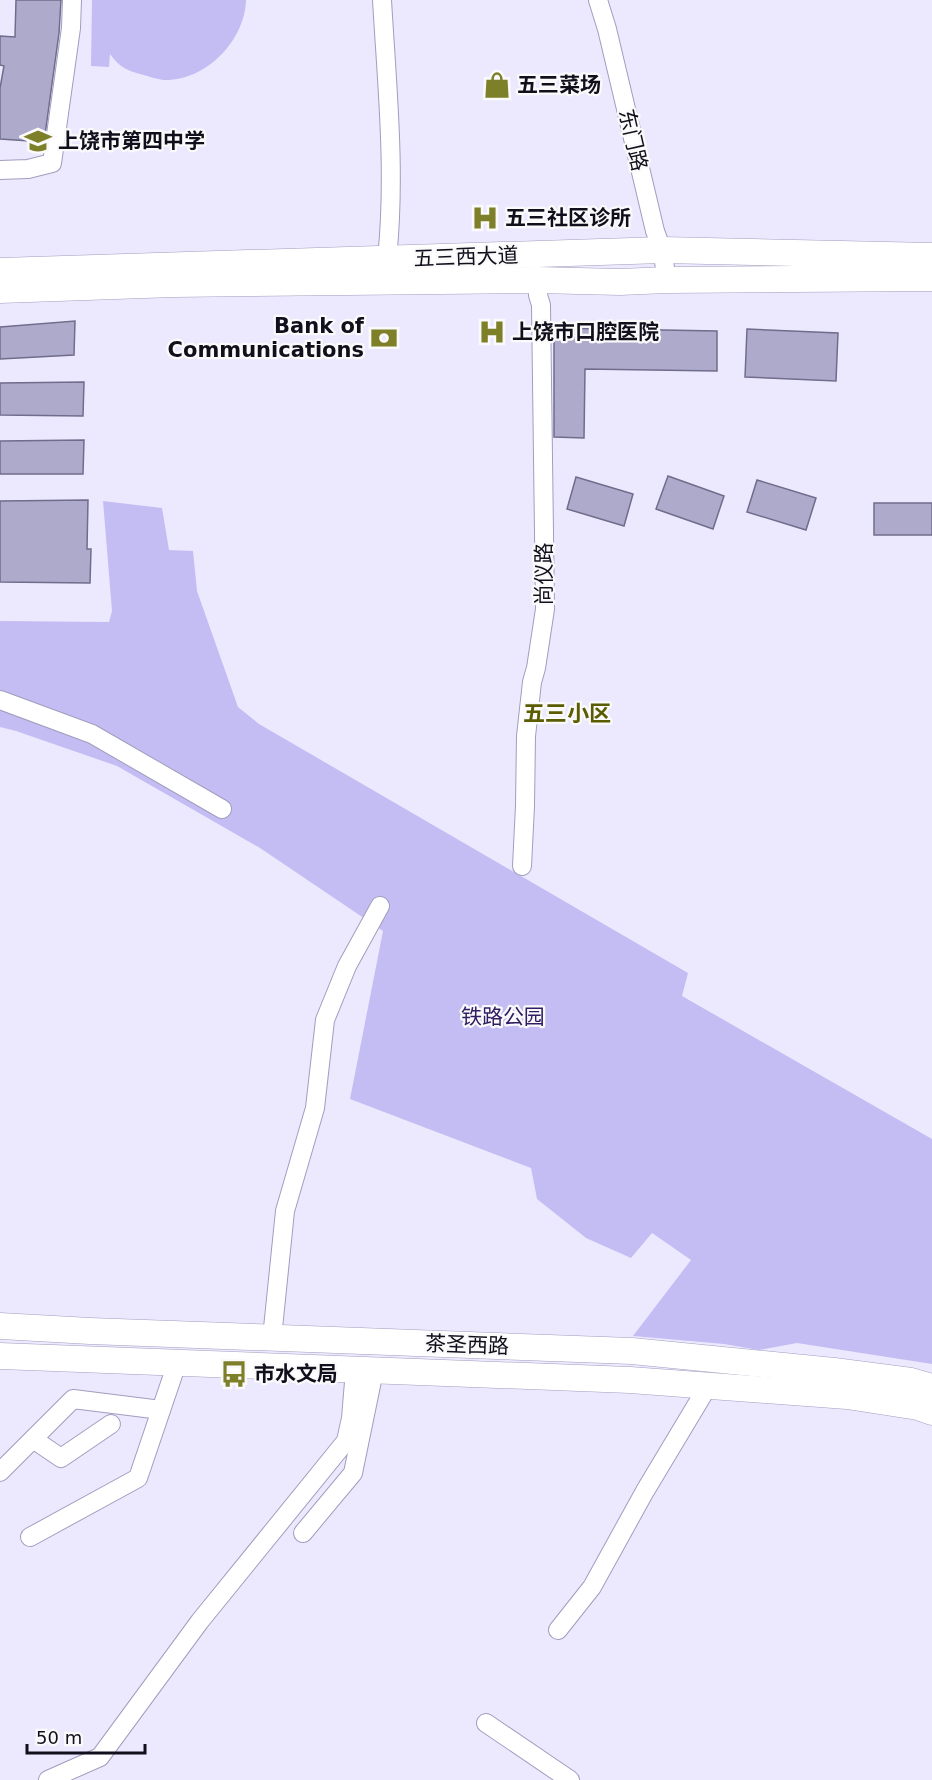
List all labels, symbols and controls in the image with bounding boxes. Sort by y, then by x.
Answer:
shop icon: 五三菜场 [482,70,512,100]
place label: 五三菜场 [517,73,601,97]
street label: 东门路 [614,107,652,173]
school or university icon: 上饶市第四中学 [23,126,53,156]
place label: 上饶市第四中学 [58,129,205,153]
hospital icon: 五三社区诊所 [470,203,500,233]
place label: 五三社区诊所 [505,206,631,230]
street label: 五三西大道 [413,243,519,271]
place label: Bank of Communications [168,314,365,362]
hospital icon: 上饶市口腔医院 [477,317,507,347]
place label: 上饶市口腔医院 [512,320,659,344]
bank icon: Bank of Communications [369,323,399,353]
street label: 尚仪路 [532,543,556,606]
district label: 五三小区 [523,701,611,726]
park label: 铁路公园 [461,1005,545,1029]
street label: 茶圣西路 [425,1332,509,1358]
bus stop icon: 市水文局 [219,1359,249,1389]
place label: 市水文局 [254,1362,338,1386]
scale bar [27,1717,146,1755]
text: 50 m [36,1727,82,1748]

